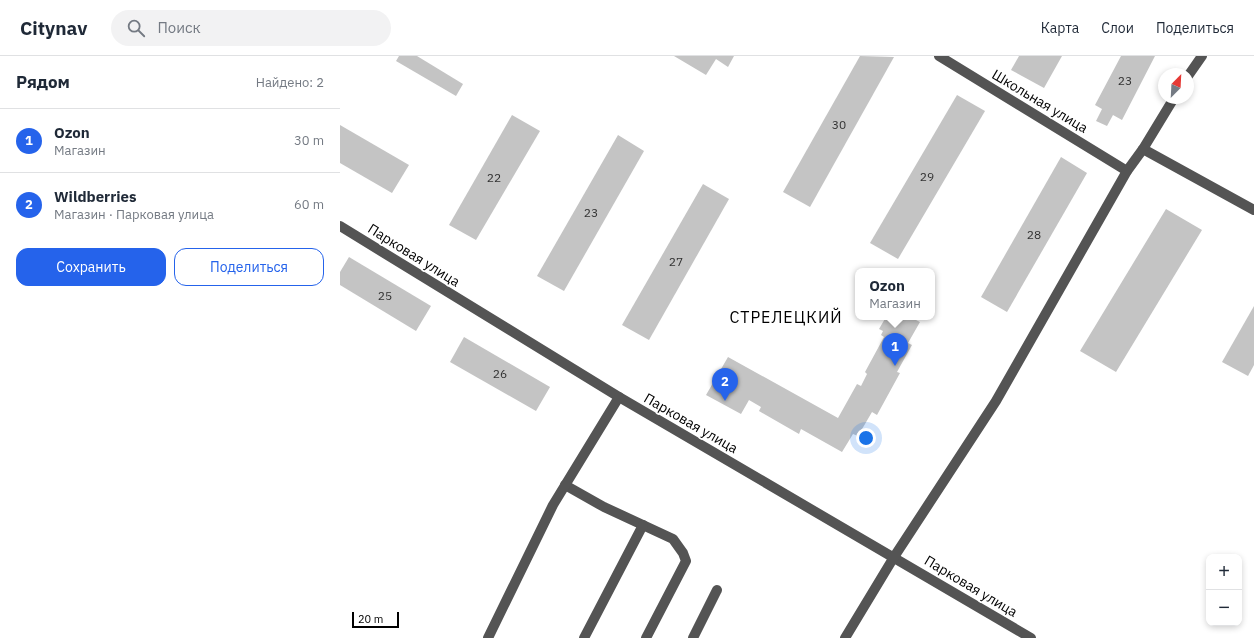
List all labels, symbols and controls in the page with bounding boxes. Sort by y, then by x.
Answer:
search box [111,10,391,46]
text: Citynav [20,16,87,40]
icon: search [125,17,147,39]
text: Поиск [157,18,201,37]
text: Карта [1041,19,1079,37]
text: Слои [1101,19,1134,37]
text: Поделиться [1156,19,1234,37]
street label: Школьная улица [989,65,1092,137]
north arrow [1158,68,1194,104]
text: Рядом [16,71,70,93]
house number: 23 [1118,73,1132,88]
text: Найдено: 2 [256,74,324,91]
house number: 30 [832,117,846,132]
text: Ozon [54,123,90,142]
text: 1 [25,132,33,149]
text: 30 m [294,132,324,149]
text: Магазин [54,142,106,159]
house number: 29 [920,169,934,184]
house number: 22 [487,170,501,185]
text: Wildberries [54,187,137,206]
text: 2 [25,196,33,213]
text: 60 m [294,196,324,213]
house number: 23 [584,205,598,220]
text: Магазин · Парковая улица [54,206,214,223]
street label: Парковая улица [365,219,464,291]
house number: 28 [1027,227,1041,242]
button: Сохранить [16,248,166,286]
button: Поделиться [174,248,324,286]
house number: 27 [669,254,683,269]
popup [855,268,935,320]
text: Ozon [869,276,905,295]
house number: 25 [378,288,392,303]
text: Магазин [869,295,921,312]
district label: СТРЕЛЕЦКИЙ [729,307,843,327]
pin: 1 [882,333,908,366]
house number: 26 [493,366,507,381]
pin: 2 [712,368,738,401]
street label: Парковая улица [641,389,742,457]
your location [856,428,876,448]
street label: Парковая улица [921,551,1021,621]
map controls [1206,554,1242,626]
button: + [1206,554,1242,590]
button: − [1206,590,1242,626]
scale bar [352,610,399,629]
text: 20 m [358,612,383,626]

